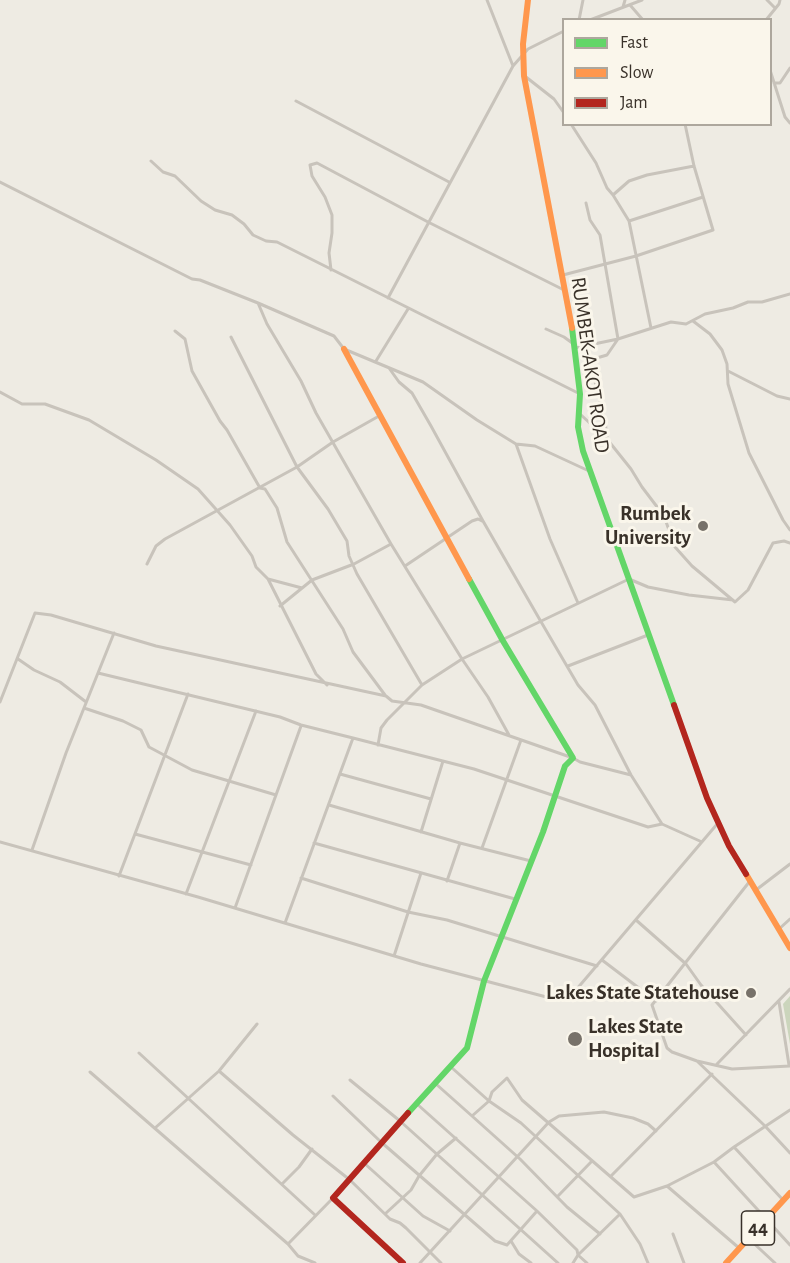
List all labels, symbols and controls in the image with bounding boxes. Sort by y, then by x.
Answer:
legend [562,18,772,126]
text: Fast [620,34,648,52]
text: Slow [620,64,653,82]
text: Jam [620,94,648,112]
street label: RUMBEK-AKOT ROAD [565,275,615,455]
place label: Rumbek University [605,501,691,551]
marker: Rumbek University [696,519,710,533]
place label: Lakes State Statehouse [546,980,739,1006]
marker: Lakes State Statehouse [744,986,758,1000]
place label: Lakes State Hospital [588,1014,683,1064]
marker: Lakes State Hospital [566,1030,584,1048]
road number: 44 [742,1211,774,1245]

